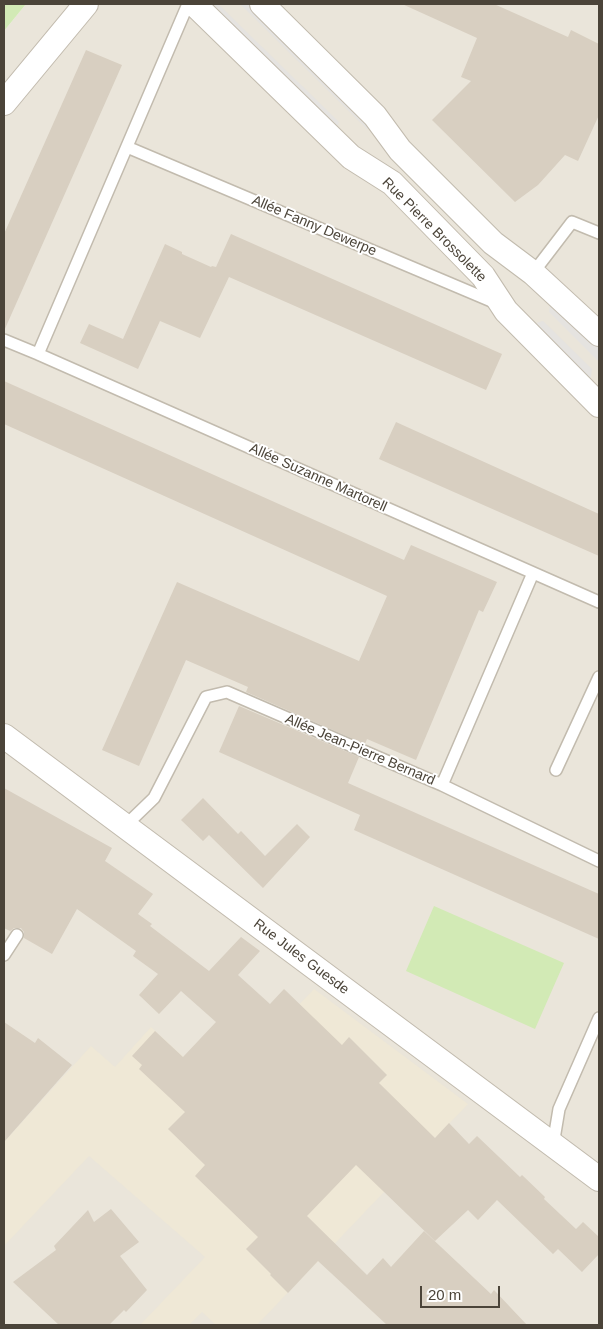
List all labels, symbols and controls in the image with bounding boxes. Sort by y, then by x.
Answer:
street label: Rue Pierre Brossolette [378,174,490,286]
street label: Allée Fanny Dewerpe [249,192,379,260]
street label: Allée Suzanne Martorell [247,440,389,516]
street label: Allée Jean-Pierre Bernard [283,711,437,789]
street label: Rue Jules Guesde [250,916,352,998]
scale bar [423,1276,503,1308]
text: 20 m [428,1286,461,1303]

